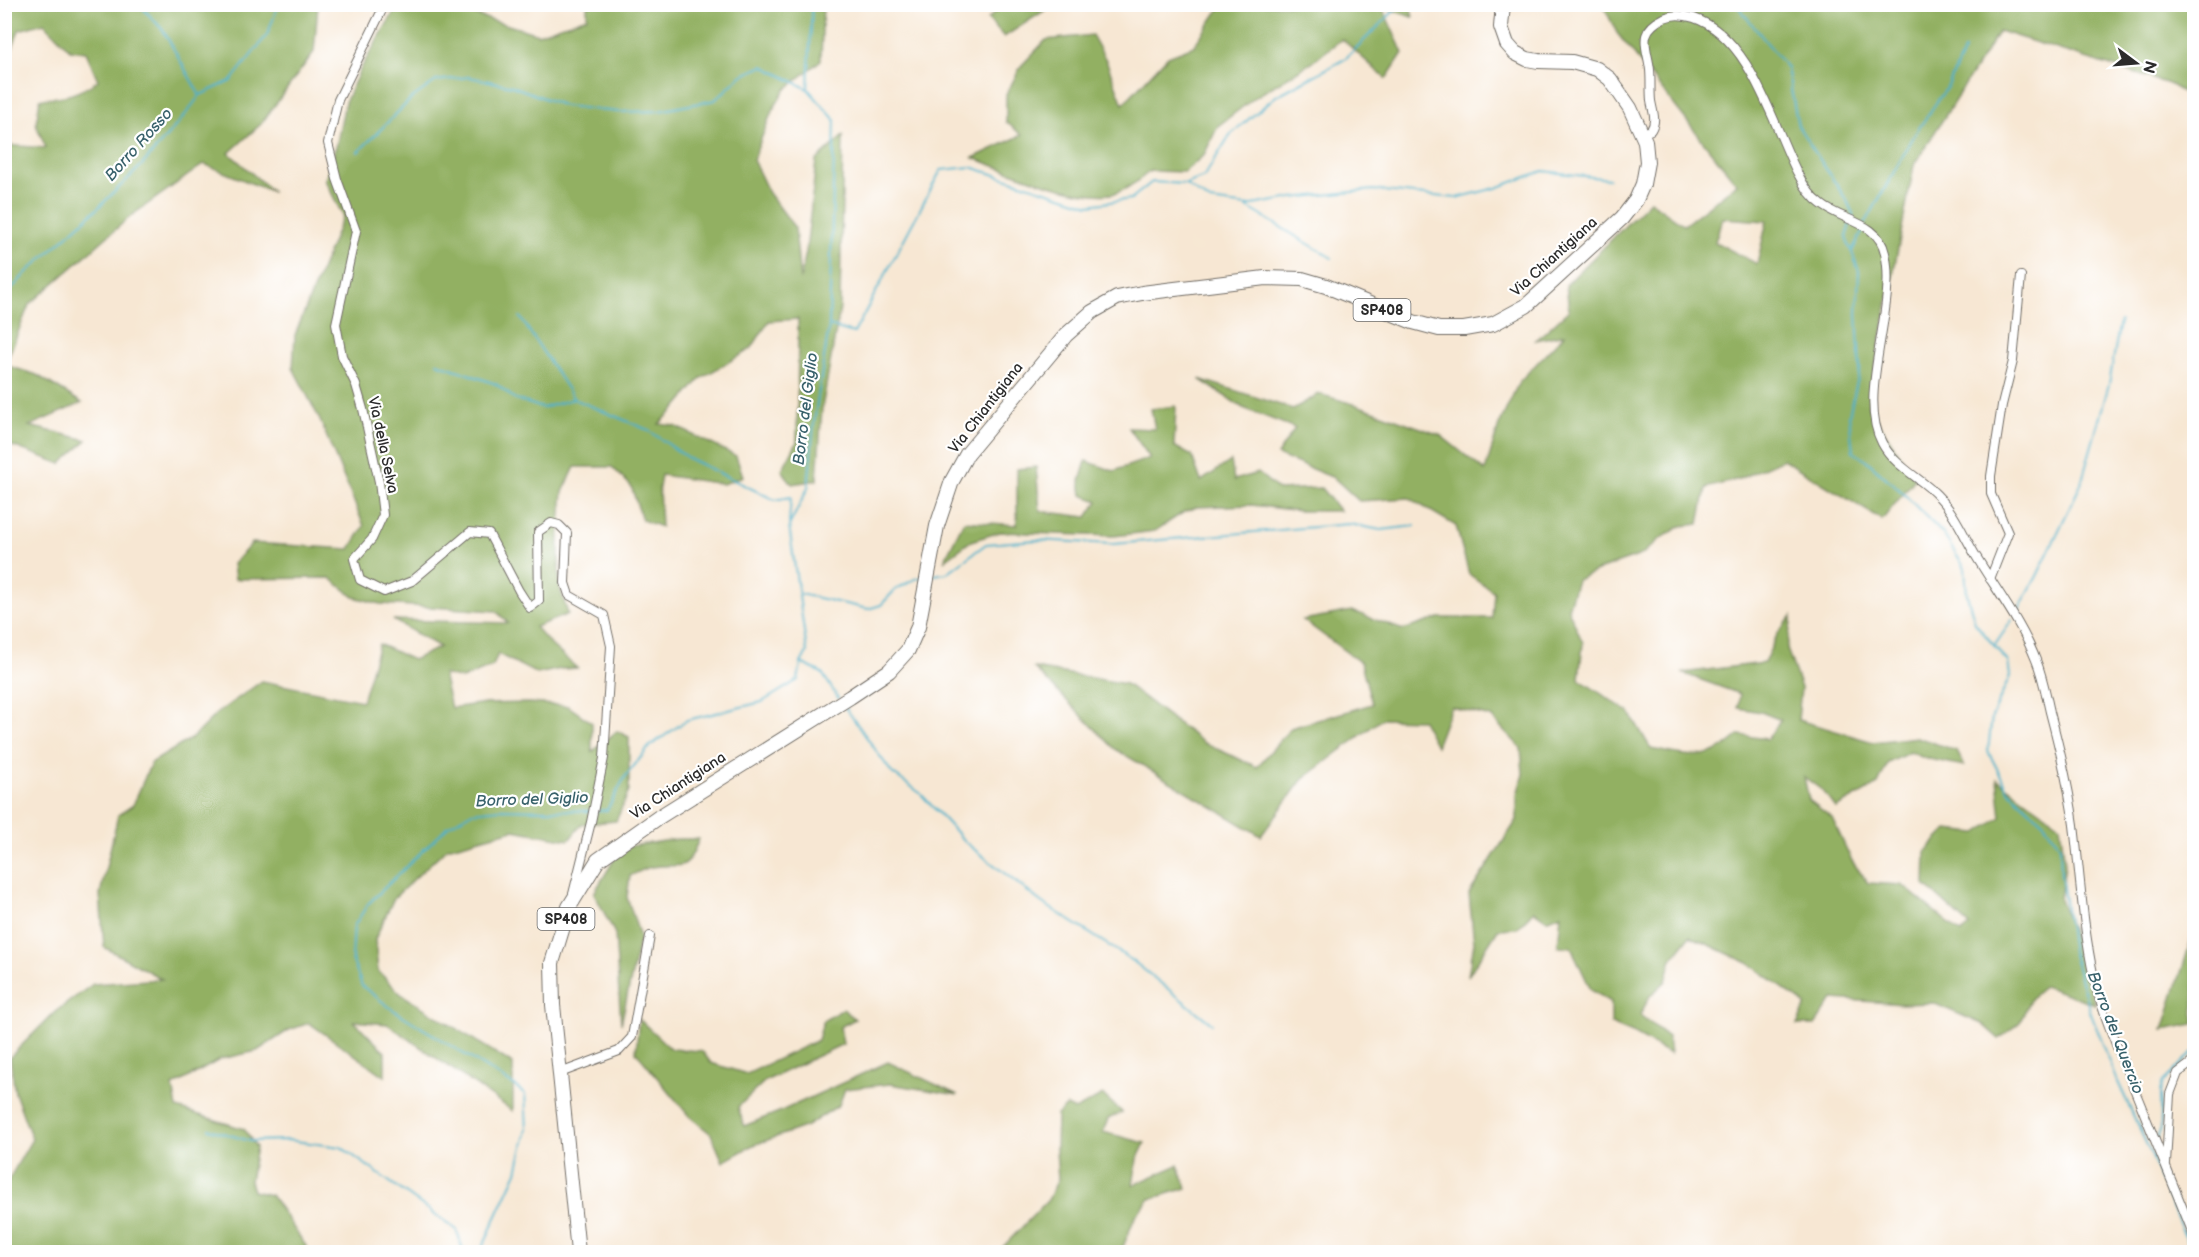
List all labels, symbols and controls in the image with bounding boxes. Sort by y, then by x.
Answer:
north arrow [2106,33,2166,93]
text: N [2138,58,2160,75]
water label: Borro Rosso [101,105,177,185]
street label: Via Chiantigiana [1507,213,1601,301]
road number: SP408 [1354,299,1410,321]
water label: Borro del Giglio [790,352,822,466]
street label: Via Chiantigiana [945,359,1027,457]
street label: Via della Selva [363,395,403,495]
street label: Via Chiantigiana [627,748,729,824]
water label: Borro del Giglio [475,789,589,811]
road number: SP408 [538,908,594,930]
water label: Borro del Quercio [2083,969,2147,1097]

